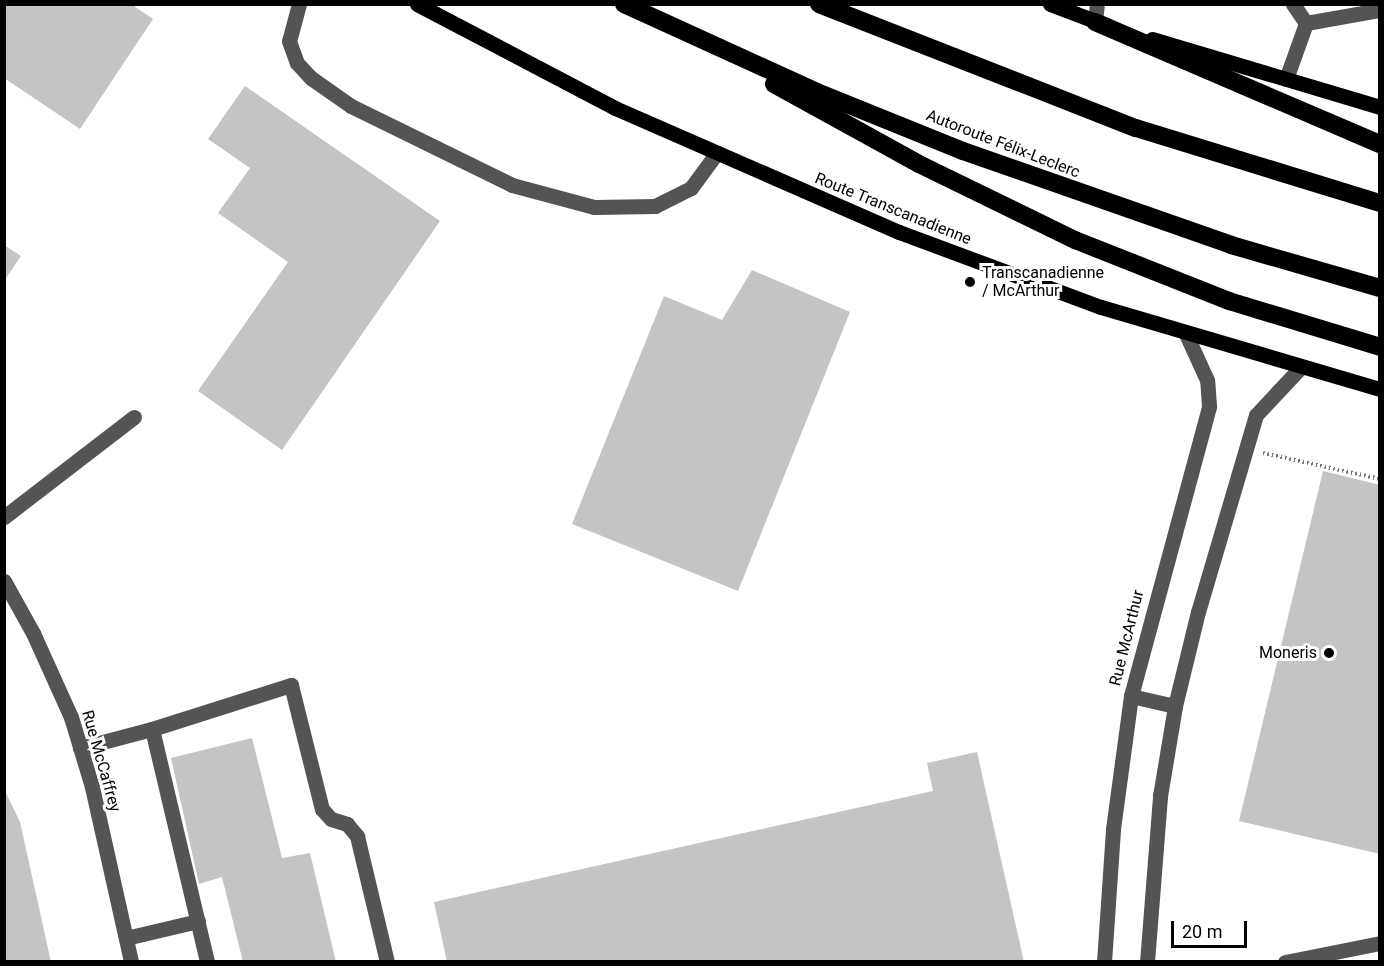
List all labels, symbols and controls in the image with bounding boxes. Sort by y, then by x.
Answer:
street label: Autoroute Félix-Leclerc [923,106,1083,182]
street label: Route Transcanadienne [812,169,974,249]
place label: Transcanadienne / McArthur [982,263,1104,301]
marker: Transcanadienne / McArthur [963,275,977,289]
street label: Rue McArthur [1106,588,1148,688]
place label: Moneris [1259,643,1317,663]
marker: Moneris [1322,646,1336,660]
street label: Rue McCaffrey [77,708,125,814]
scale bar [1174,909,1250,947]
text: 20 m [1182,921,1222,942]

